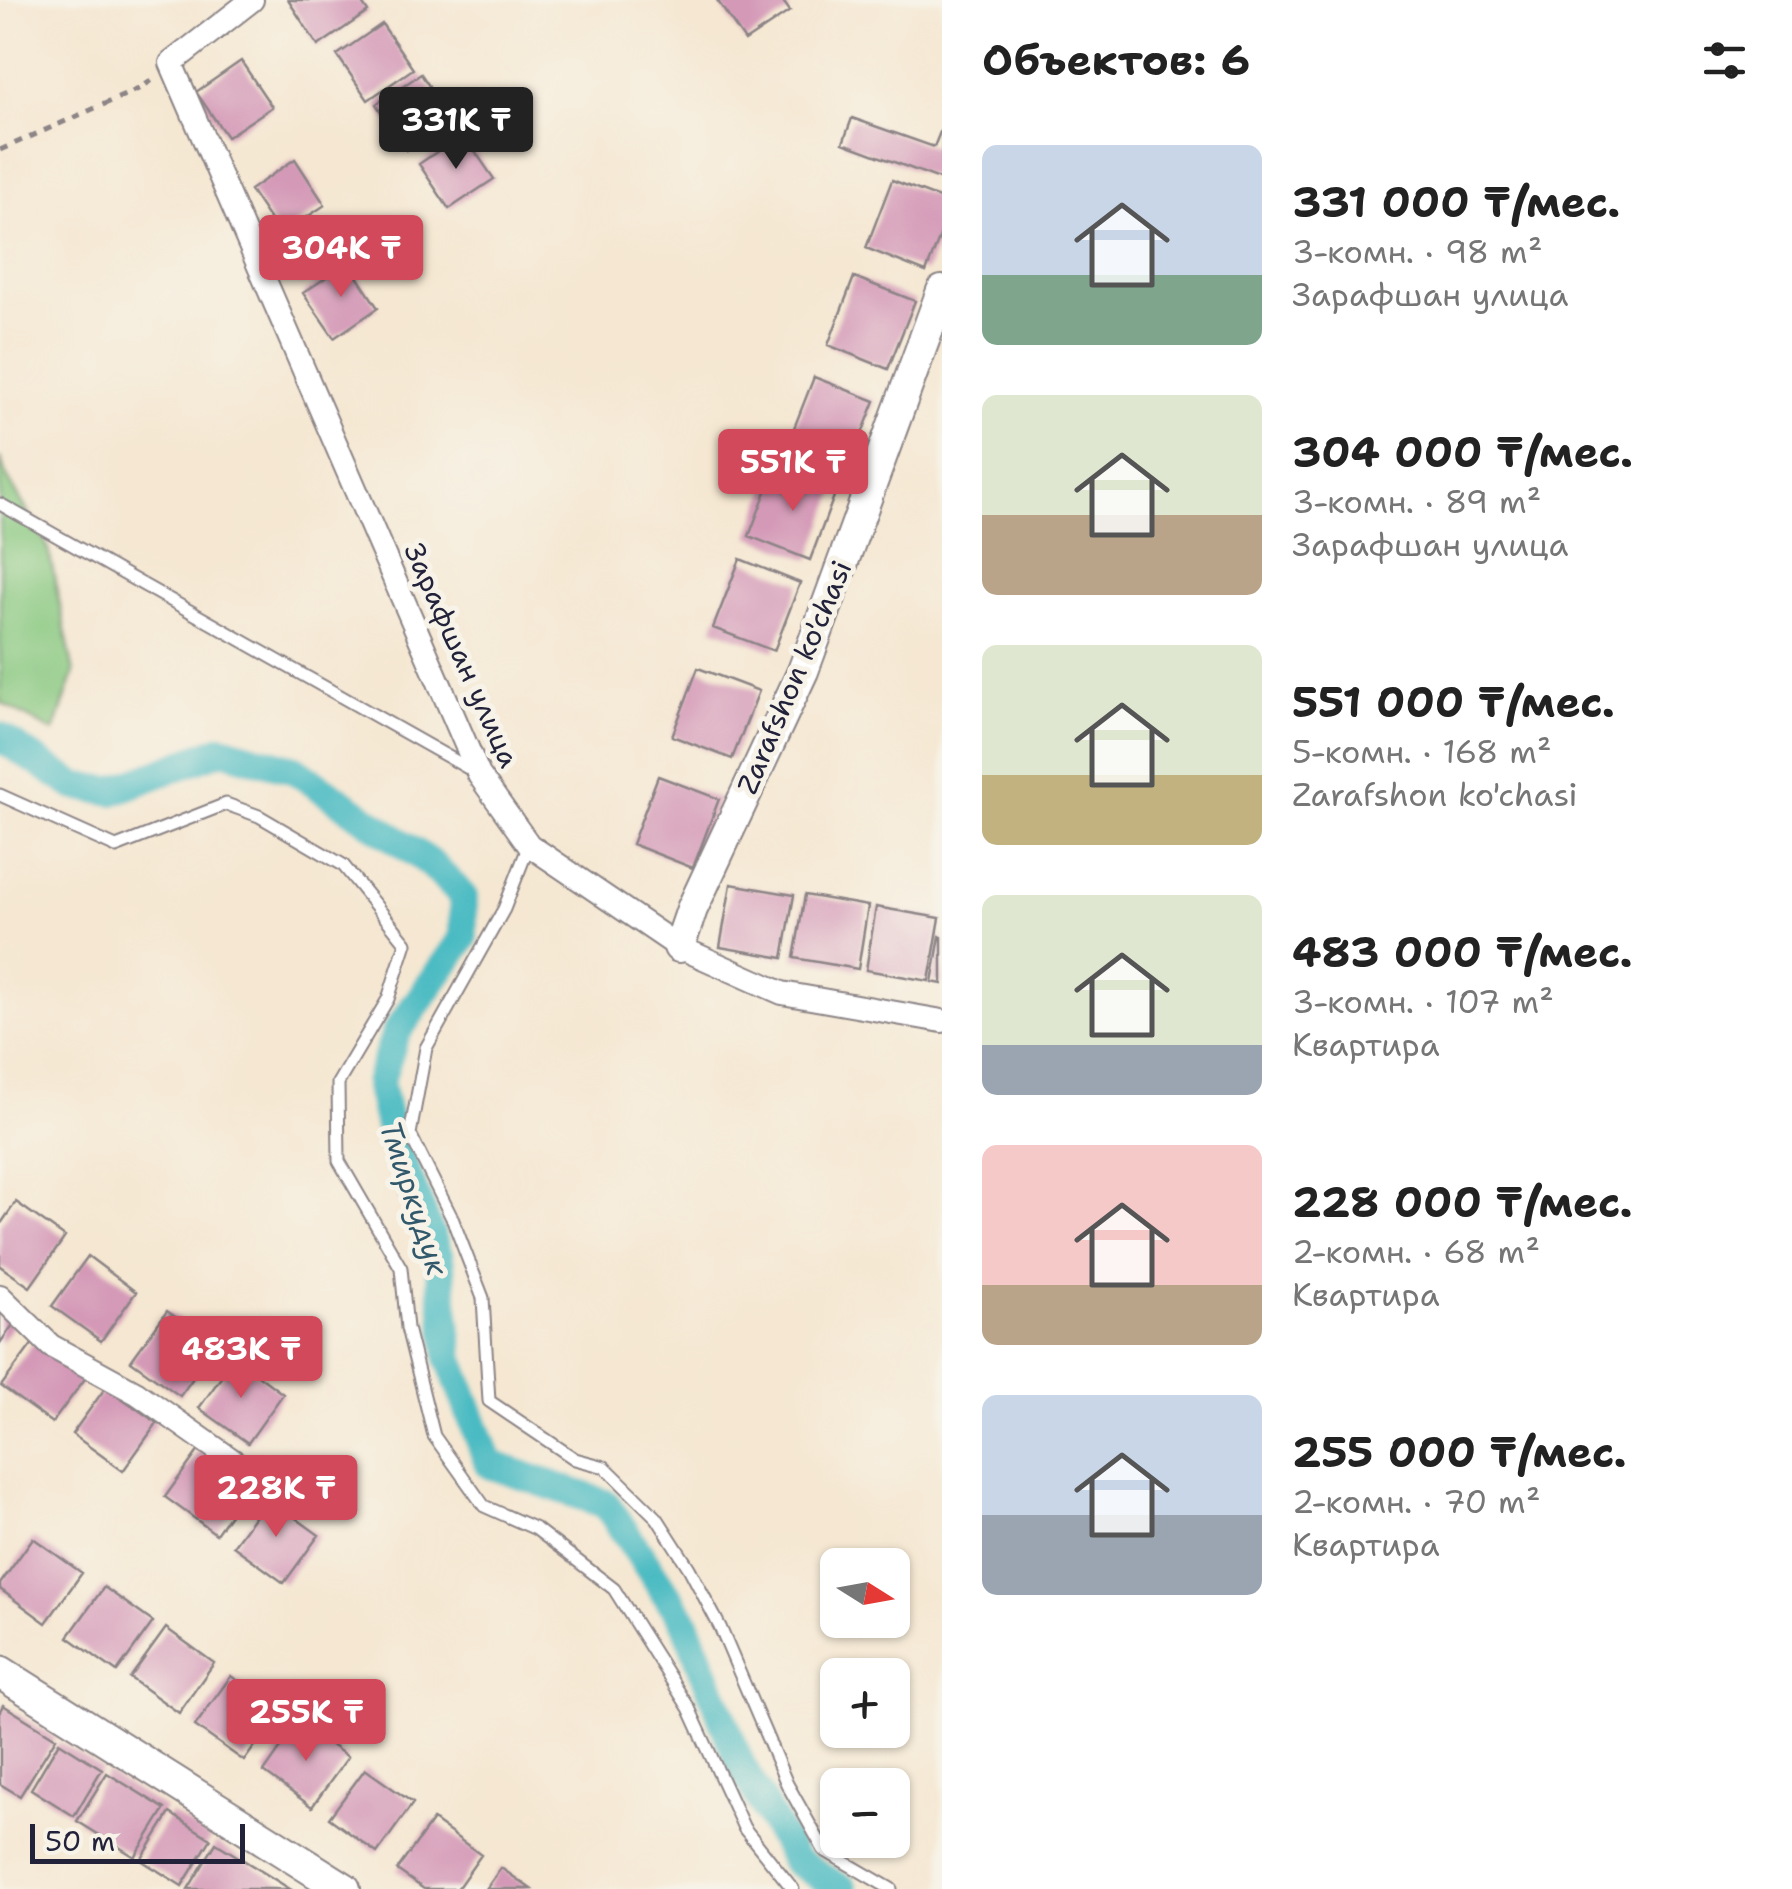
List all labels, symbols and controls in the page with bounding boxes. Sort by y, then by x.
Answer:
text: Объектов: 6 [982,32,1250,88]
icon: filters [1697,33,1752,88]
pin: 331K ₸ [375,87,537,172]
text: 331K ₸ [401,98,511,141]
text: 331 000 ₸/мес. [1292,174,1620,230]
icon: home [1062,185,1182,305]
pin: 304K ₸ [260,215,422,300]
text: 304K ₸ [281,226,401,269]
text: 3-комн. · 98 m² [1292,230,1542,273]
text: Зарафшан улица [1292,273,1569,316]
text: 304 000 ₸/мес. [1292,424,1633,480]
pin: 551K ₸ [712,429,874,514]
icon: home [1062,435,1182,555]
text: 551K ₸ [740,440,846,483]
text: 3-комн. · 89 m² [1292,480,1541,523]
text: Зарафшан улица [1292,523,1569,566]
street label: Зарафшан улица [395,537,529,773]
street label: Zarafshon ko'chasi [728,555,860,799]
text: 551 000 ₸/мес. [1292,674,1615,730]
icon: home [1062,685,1182,805]
text: 5-комн. · 168 m² [1292,730,1552,773]
text: Zarafshon ko'chasi [1292,773,1578,816]
text: 483 000 ₸/мес. [1292,924,1633,980]
icon: home [1062,935,1182,1055]
text: 3-комн. · 107 m² [1292,980,1554,1023]
text: Квартира [1292,1023,1440,1066]
water label: Тмиркудук [370,1116,459,1281]
text: 228 000 ₸/мес. [1292,1174,1633,1230]
icon: home [1062,1185,1182,1305]
text: 2-комн. · 68 m² [1292,1230,1540,1273]
text: Квартира [1292,1273,1440,1316]
pin: 483K ₸ [160,1316,322,1401]
text: 483K ₸ [181,1327,301,1370]
text: 255 000 ₸/мес. [1292,1424,1627,1480]
icon: home [1062,1435,1182,1555]
pin: 228K ₸ [195,1455,357,1540]
text: 228K ₸ [216,1466,336,1509]
text: 2-комн. · 70 m² [1292,1480,1540,1523]
text: Квартира [1292,1523,1440,1566]
north arrow [820,1548,910,1638]
map controls [820,1548,910,1858]
button: + [820,1658,910,1748]
pin: 255K ₸ [225,1679,387,1764]
text: 255K ₸ [249,1690,363,1733]
button: − [820,1768,910,1858]
scale bar [30,1819,245,1864]
text: 50 m [45,1822,115,1860]

